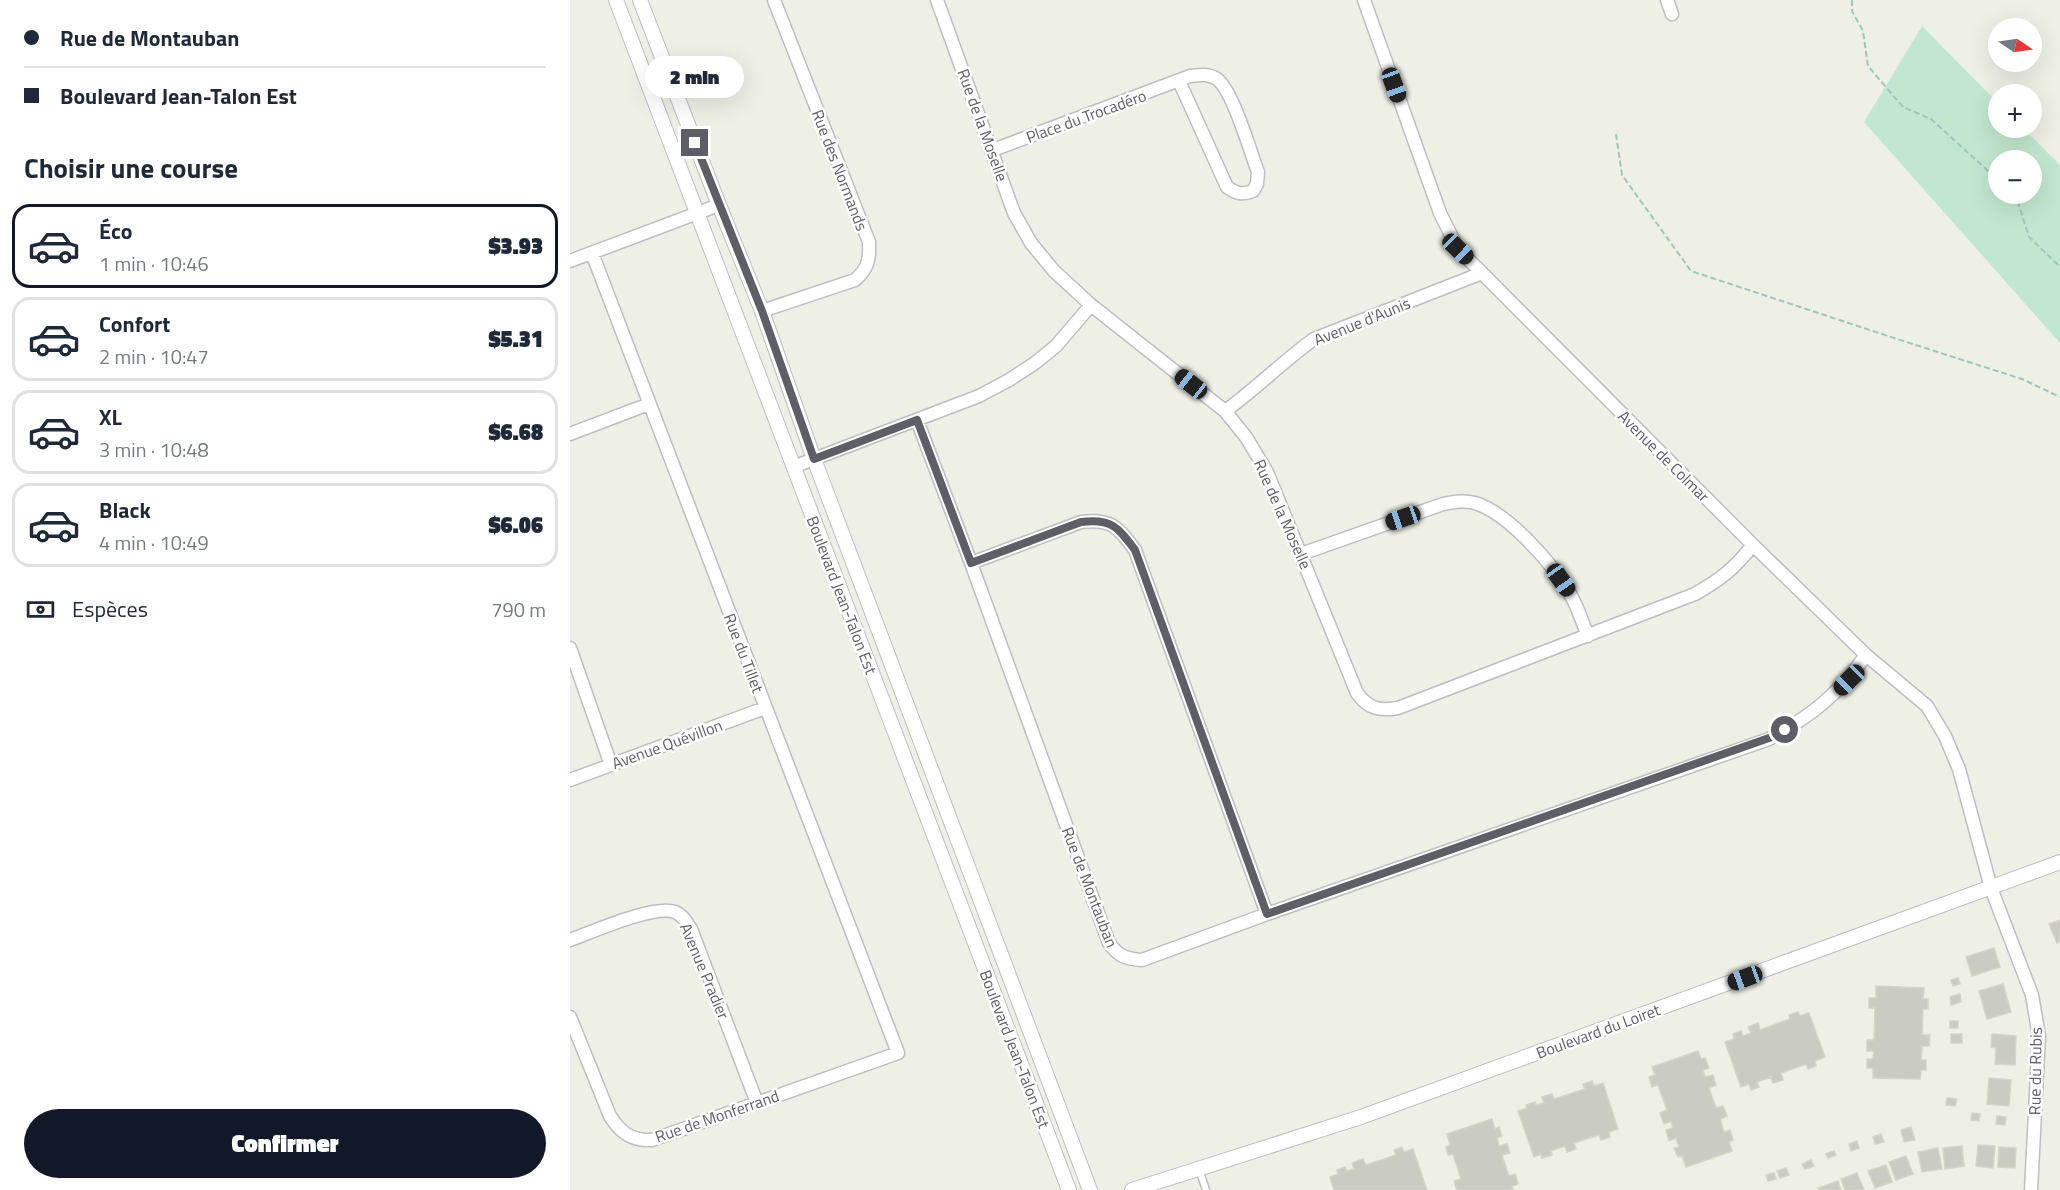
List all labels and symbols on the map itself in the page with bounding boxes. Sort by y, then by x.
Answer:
north arrow [1988,18,2042,72]
callout: 2 min [646,56,744,98]
street label: Rue de la Moselle [952,65,1014,185]
car [1379,65,1409,105]
street label: Place du Trocadéro [1023,83,1149,149]
street label: Rue des Normands [806,106,874,234]
route end [681,129,708,156]
car [1439,230,1477,268]
street label: Avenue d'Aunis [1310,291,1414,351]
car [1171,366,1211,402]
street label: Avenue de Colmar [1613,405,1716,508]
street label: Rue de la Moselle [1248,455,1318,573]
car [1383,504,1423,532]
street label: Boulevard Jean-Talon Est [801,512,883,678]
car [1543,560,1579,600]
street label: Rue du Tillet [718,610,770,697]
car [1830,661,1868,699]
street label: Avenue Quévillon [608,713,726,775]
route start [1771,716,1798,743]
street label: Rue de Montauban [1056,823,1124,951]
street label: Avenue Pradier [674,919,736,1023]
car [1725,963,1765,993]
street label: Boulevard Jean-Talon Est [974,966,1056,1132]
street label: Boulevard du Loiret [1533,997,1664,1065]
street label: Rue du Rubis [2022,1027,2048,1115]
street label: Rue de Monferrand [652,1084,782,1148]

